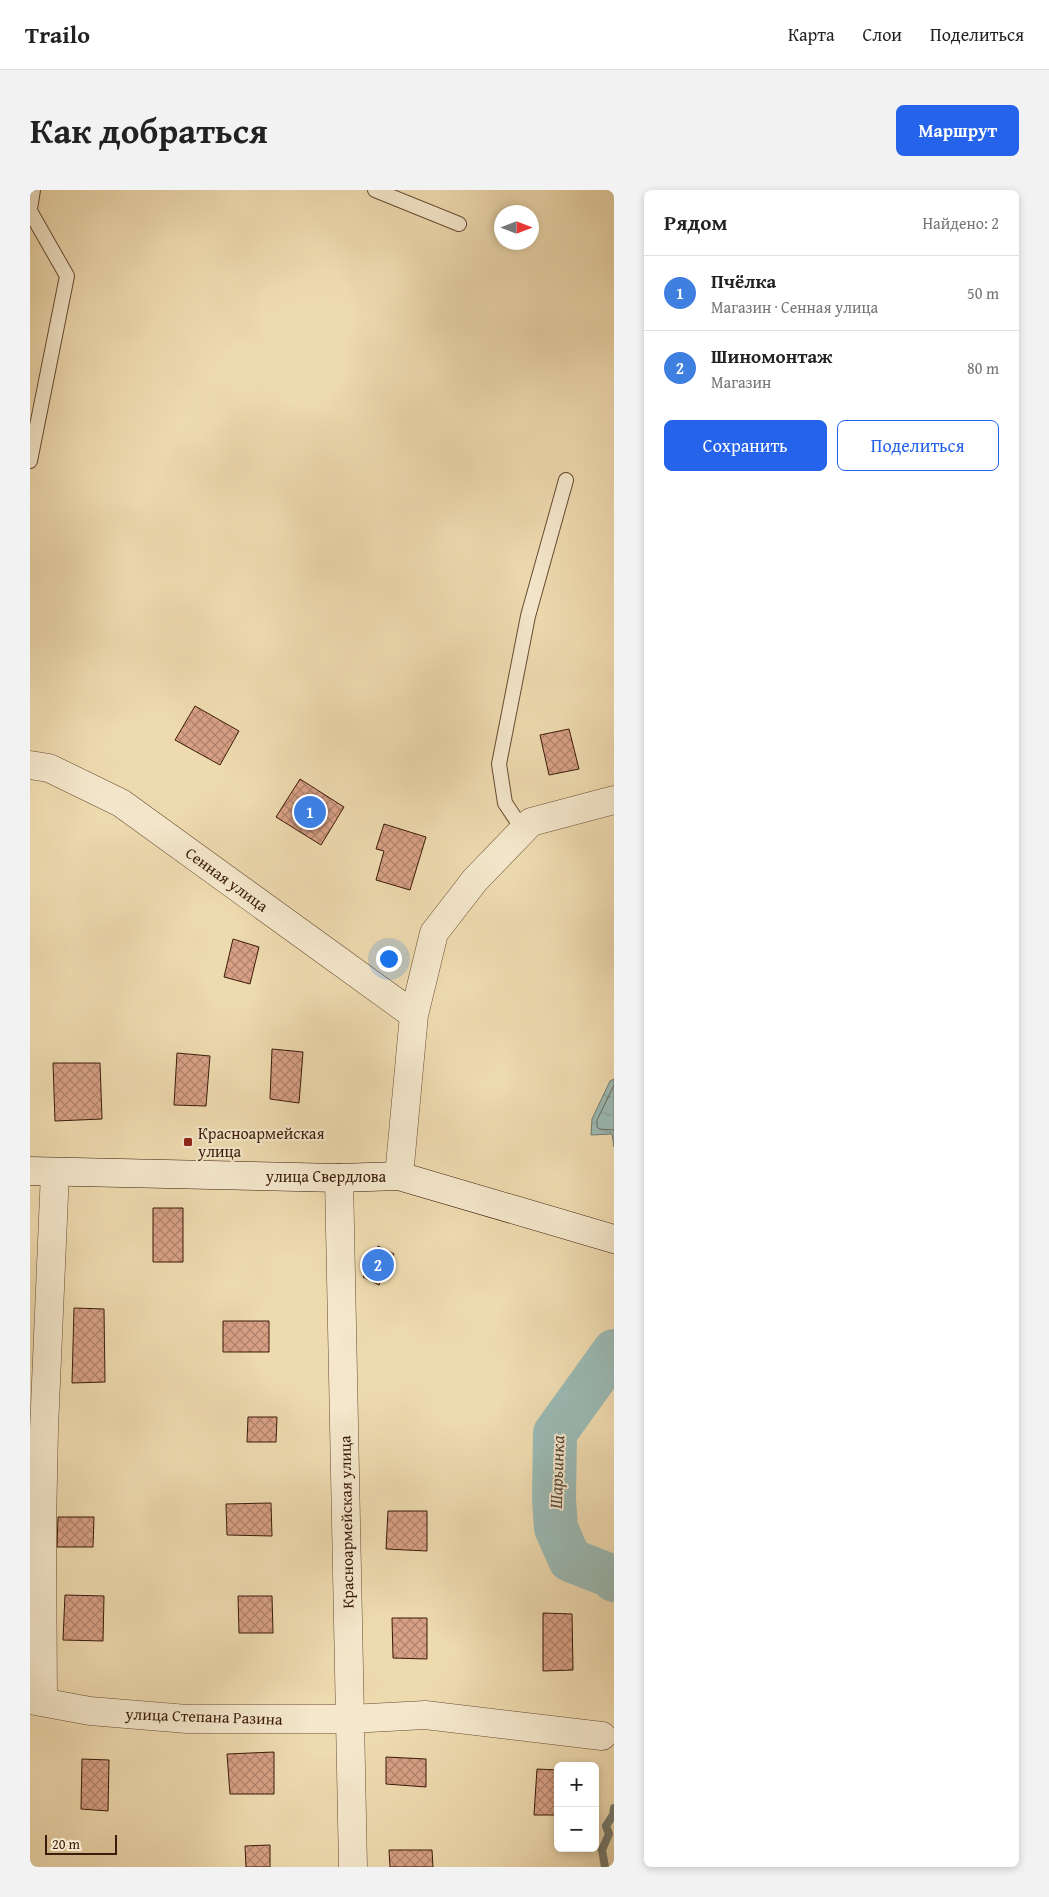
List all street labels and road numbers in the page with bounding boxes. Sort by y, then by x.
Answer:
street label: Сенная улица [181,841,274,917]
street label: улица Свердлова [265,1164,387,1188]
street label: Красноармейская улица [332,1435,360,1609]
street label: улица Степана Разина [124,1701,283,1731]

